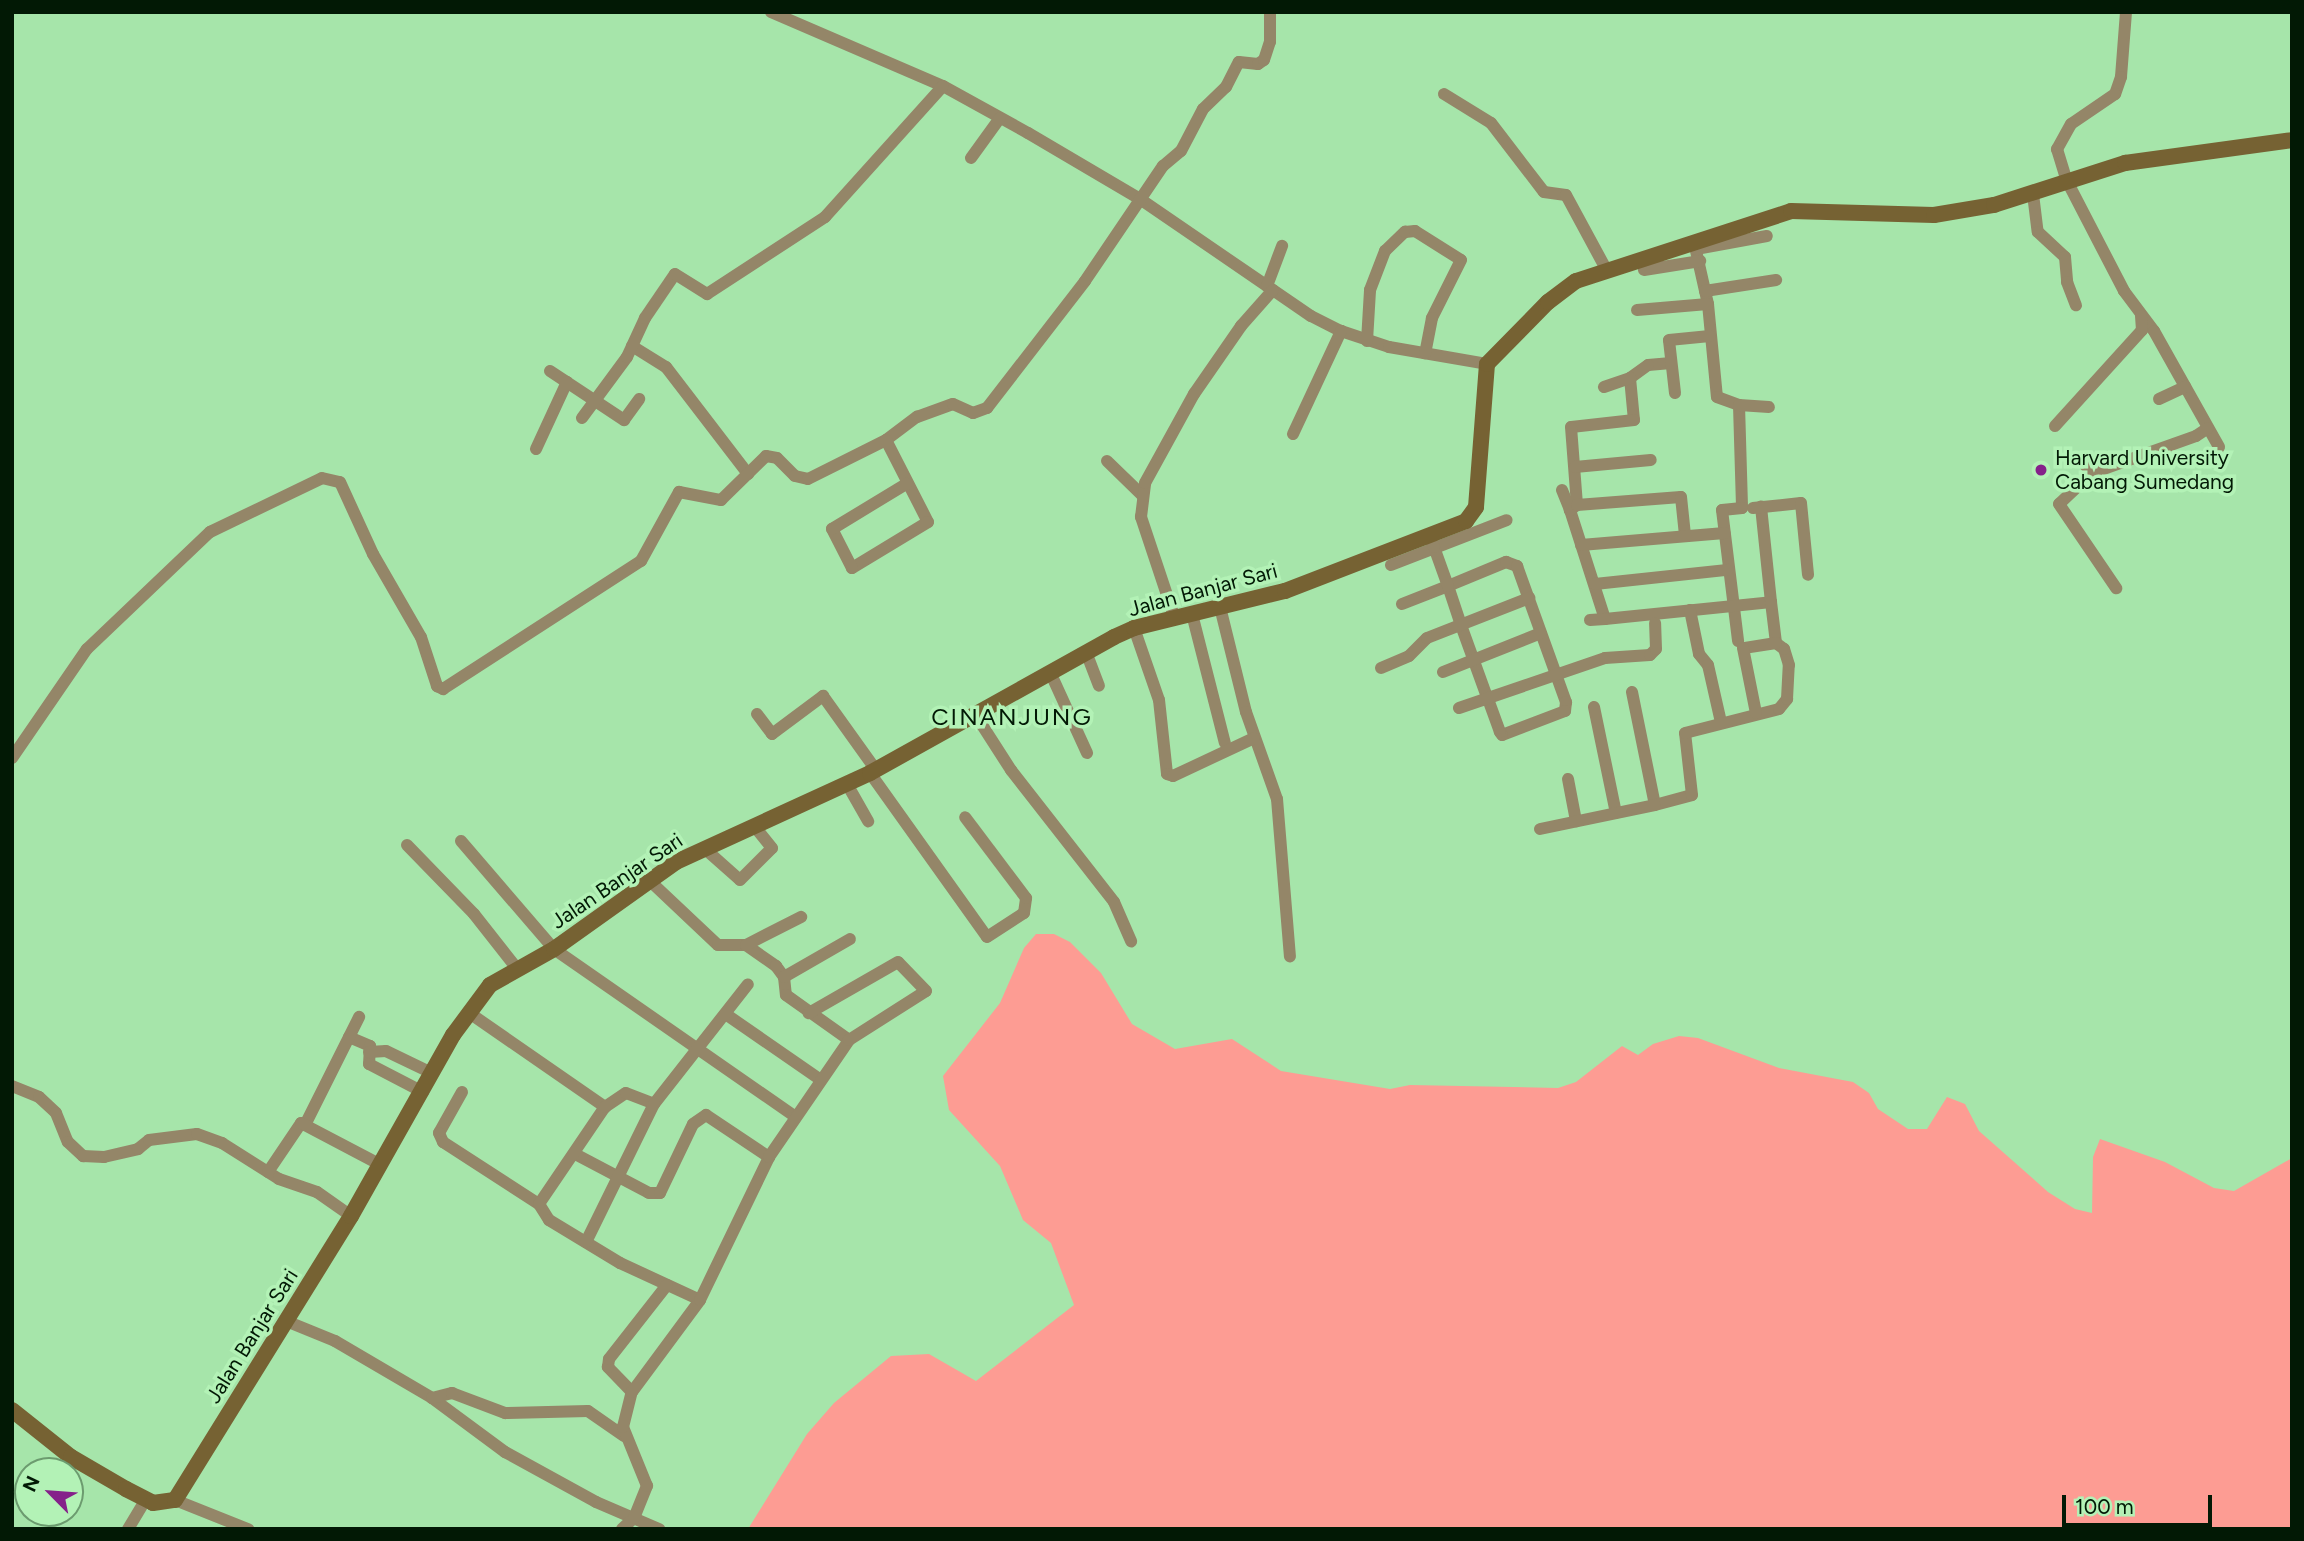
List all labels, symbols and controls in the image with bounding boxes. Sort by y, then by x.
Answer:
place label: Harvard University Cabang Sumedang [2055,445,2234,495]
marker: Harvard University Cabang Sumedang [2033,462,2049,478]
street label: Jalan Banjar Sari [1126,558,1280,622]
district label: CINANJUNG [932,703,1092,731]
street label: Jalan Banjar Sari [546,828,688,934]
street label: Jalan Banjar Sari [201,1264,303,1408]
north arrow [14,1457,84,1527]
text: N [18,1472,45,1495]
scale bar [2066,1482,2216,1526]
text: 100 m [2075,1494,2134,1519]

